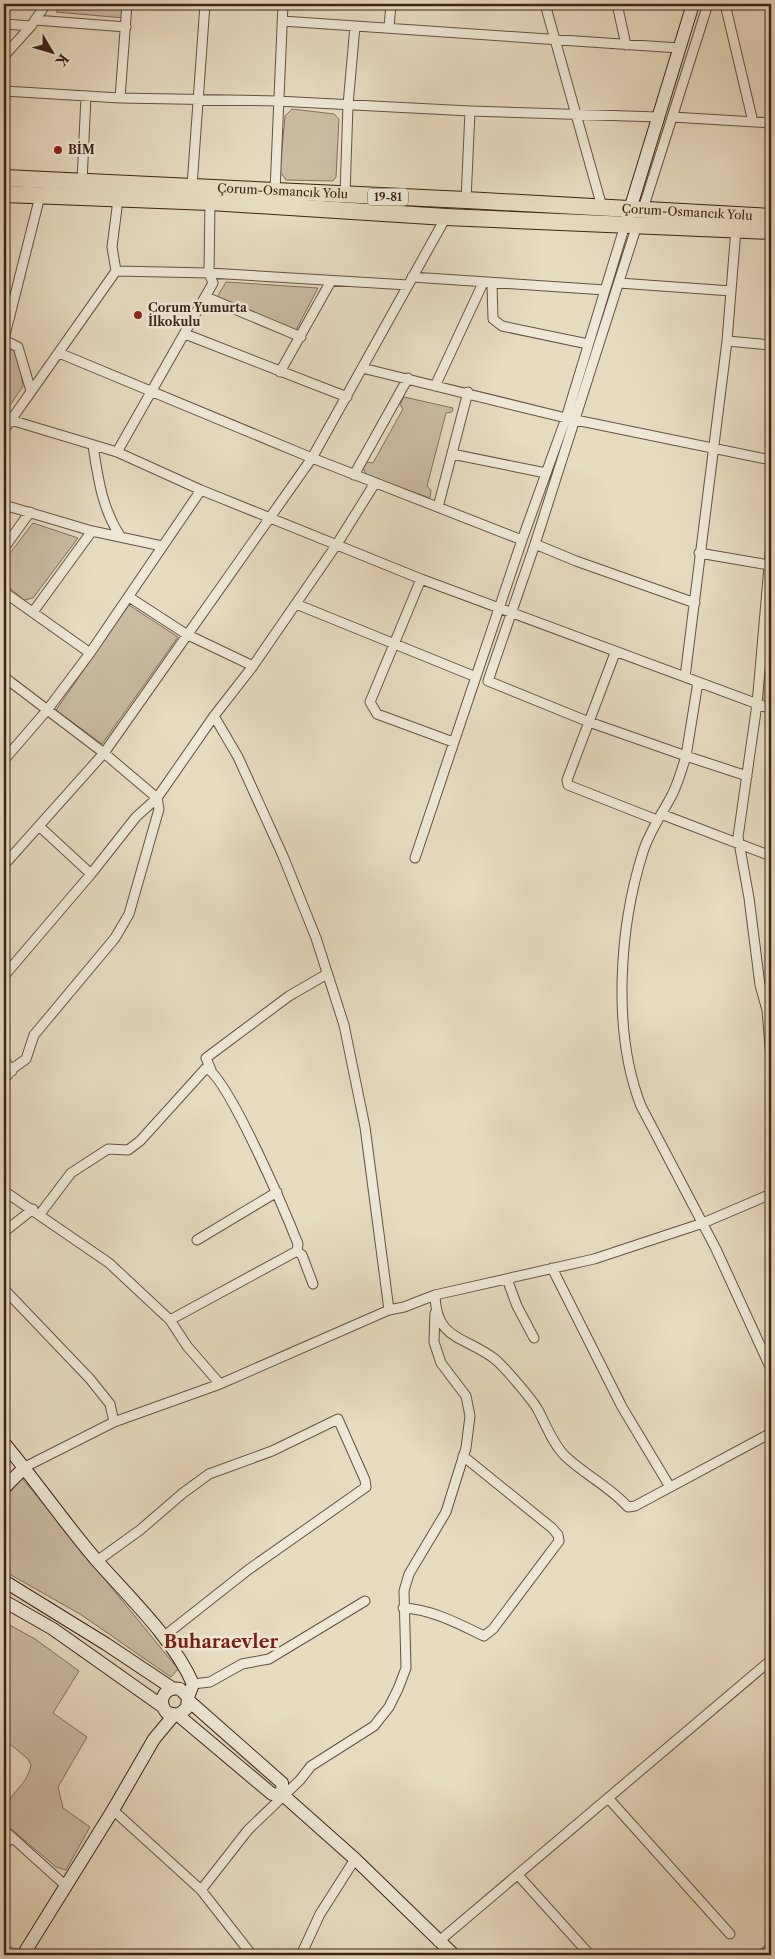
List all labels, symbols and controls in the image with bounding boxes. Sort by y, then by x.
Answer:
north arrow [28,28,78,78]
text: K [51,50,73,71]
place label: BİM [68,141,95,157]
marker: BİM [52,144,64,156]
street label: Çorum-Osmancık Yolu [217,180,349,201]
road number: 19-81 [368,188,408,206]
street label: Çorum-Osmancık Yolu [621,201,754,223]
place label: Çorum Yumurta İlkokulu [148,300,248,329]
marker: Çorum Yumurta İlkokulu [132,309,144,321]
district label: Buharaevler [164,1631,278,1653]

